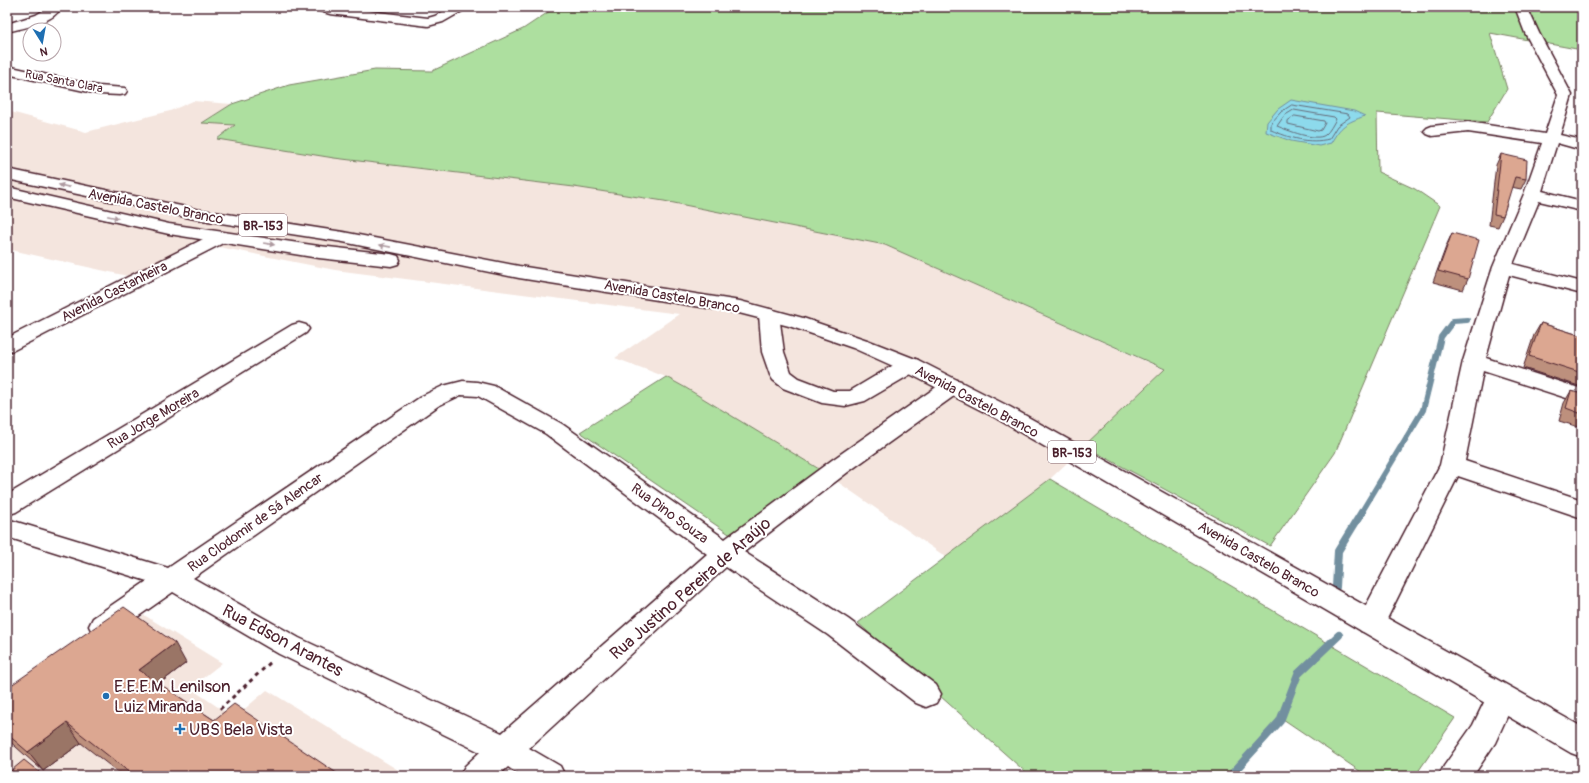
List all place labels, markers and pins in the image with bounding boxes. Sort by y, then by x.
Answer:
place label: E.E.E.M. Lenilson Luiz Miranda [114,676,231,717]
marker: E.E.E.M. Lenilson Luiz Miranda [101,691,111,701]
place label: UBS Bela Vista [189,719,293,740]
marker: UBS Bela Vista [174,723,186,735]

